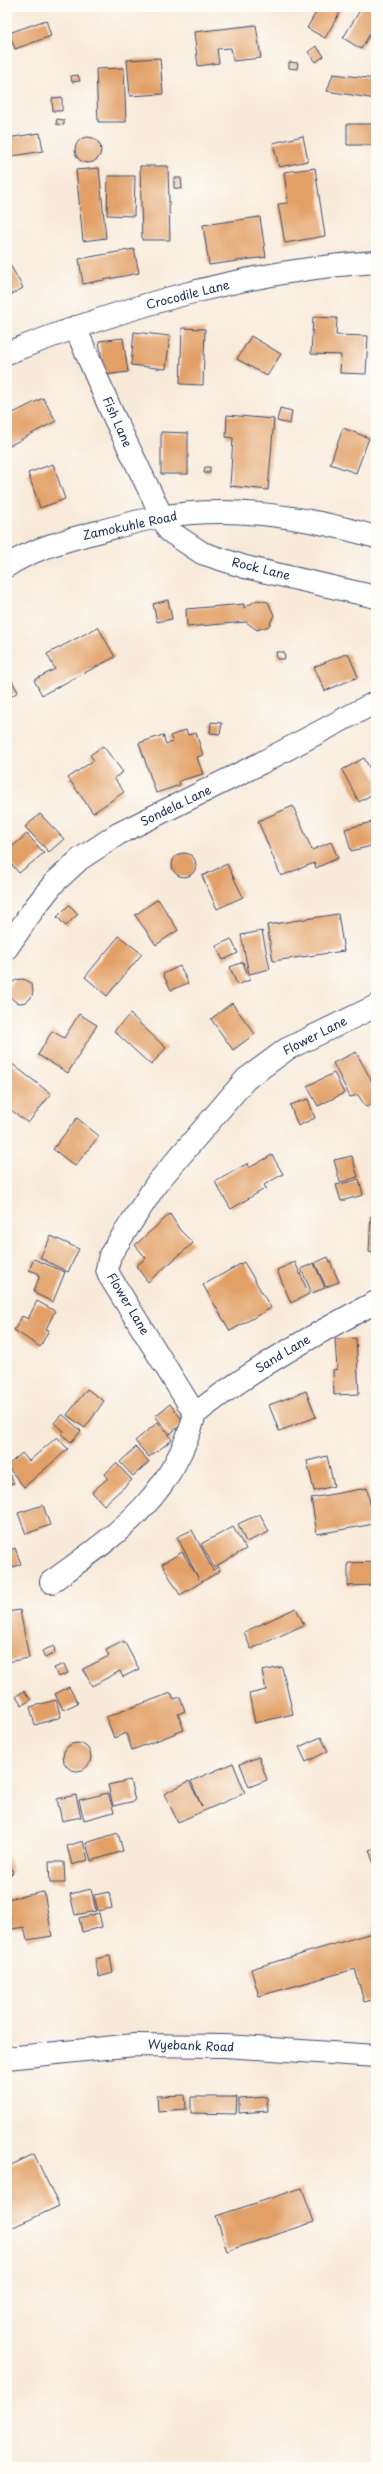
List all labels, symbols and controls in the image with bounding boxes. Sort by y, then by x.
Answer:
street label: Crocodile Lane [144,275,232,313]
street label: Fish Lane [99,393,137,450]
street label: Zamokuhle Road [81,506,179,544]
street label: Rock Lane [230,552,293,584]
street label: Sondela Lane [137,780,214,830]
street label: Flower Lane [279,1011,350,1059]
street label: Flower Lane [103,1269,155,1338]
street label: Sand Lane [252,1330,314,1377]
street label: Wyebank Road [148,2034,235,2056]

